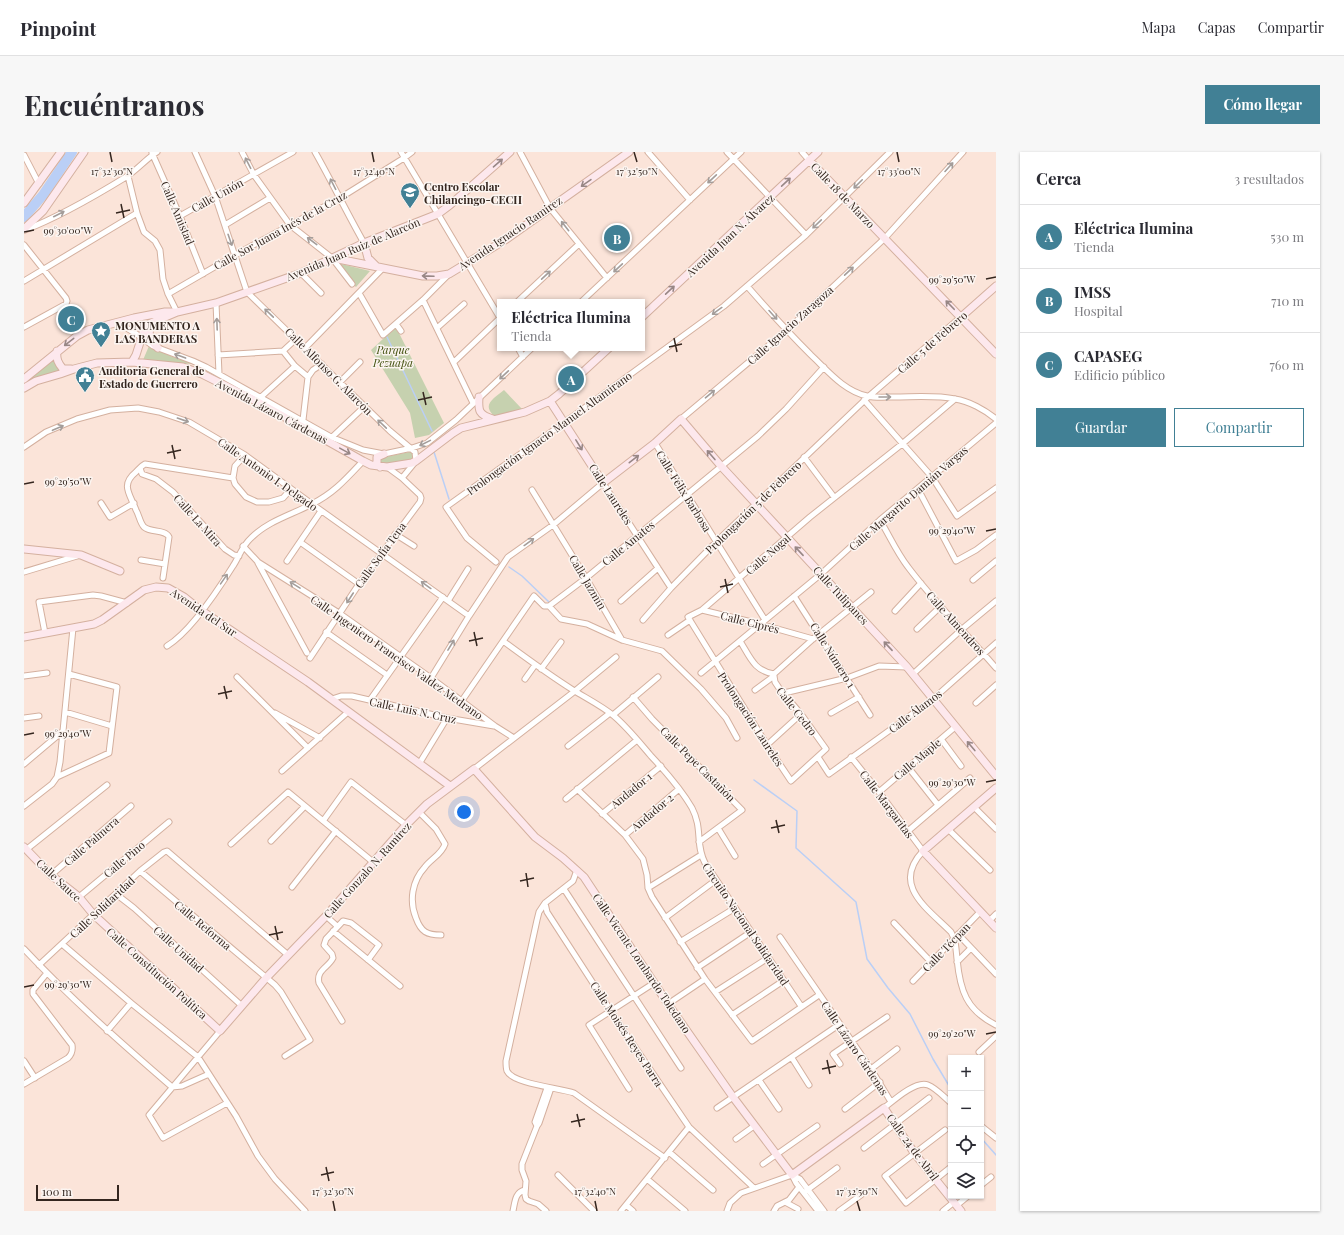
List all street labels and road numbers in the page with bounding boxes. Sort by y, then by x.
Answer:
street label: Calle 18 de Marzo [808,159,878,231]
street label: Calle Unión [188,174,246,215]
street label: Calle Amistad [158,179,198,248]
street label: Calle Sor Juana Inés de la Cruz [211,187,349,273]
street label: Avenida Juan N. Álvarez [682,190,777,281]
street label: Avenida Ignacio Ramirez [454,193,565,274]
street label: Avenida Juan Ruiz de Alarcón [283,214,423,284]
street label: Calle Ignacio Zaragoza [744,282,837,368]
street label: Calle 5 de Febrero [894,307,970,377]
street label: Calle Alfonso G. Alarcón [282,324,376,418]
street label: Prolongación Ignacio Manuel Altamirano [464,369,634,497]
street label: Avenida Lázaro Cárdenas [213,375,331,447]
street label: Calle Antonio I. Delgado [215,434,321,514]
street label: Calle Margarito Damián Vargas [845,442,971,554]
street label: Calle Félix Barbosa [653,447,715,535]
street label: Prolongación 5 de Febrero [702,457,804,557]
street label: Calle Laureles [586,461,636,527]
street label: Calle La Mira [171,491,226,550]
street label: Calle Amates [599,517,658,569]
street label: Calle Sofía Tena [351,519,409,591]
street label: Calle Nogal [742,530,794,578]
street label: Calle Jazmín [566,552,610,612]
street label: Calle Tulipanes [810,562,872,628]
street label: Avenida del Sur [167,584,240,640]
street label: Calle Almendros [923,588,989,658]
street label: Calle Ingeniero Francisco Valdez Medrano [308,591,486,723]
street label: Calle Ciprés [719,607,781,637]
street label: Calle Número 1 [807,619,859,691]
street label: Prolongación Laureles [715,669,787,769]
street label: Calle Cedro [773,684,821,738]
street label: Calle Álamos [885,686,945,736]
street label: Calle Luis N. Cruz [368,693,458,727]
street label: Calle Pepe Castañón [657,723,739,805]
street label: Calle Maple [890,734,944,783]
street label: Calle Margaritas [857,767,917,841]
street label: Andador 1 [606,769,655,812]
street label: Andador 2 [627,790,676,835]
street label: Calle Palmera [60,813,122,869]
street label: Calle Gonzalo N. Ramírez [320,819,414,921]
street label: Calle Pino [100,837,148,881]
street label: Calle Sauce [33,855,85,905]
street label: Circuito Nacional Solidaridad [699,860,793,989]
street label: Calle Solidaridad [66,872,138,941]
street label: Calle Vicente Lombardo Toledano [590,890,694,1036]
street label: Calle Reforma [171,897,235,954]
street label: Calle Técpan [919,919,974,975]
street label: Calle Unidad [151,922,208,976]
street label: Calle Constitución Política [104,924,211,1023]
street label: Calle Moisés Reyes Parra [587,978,667,1090]
street label: Calle Lázaro Cárdenas [818,998,892,1098]
street label: Calle 24 de Abril [884,1110,942,1184]

